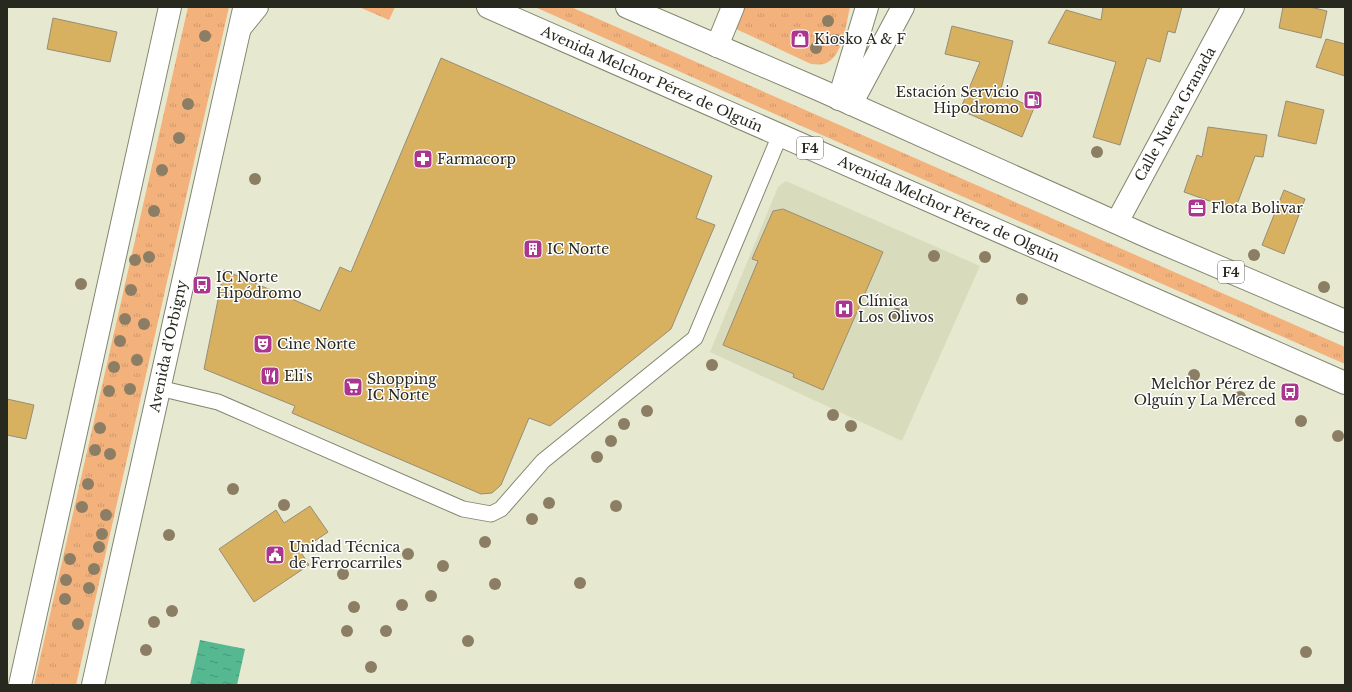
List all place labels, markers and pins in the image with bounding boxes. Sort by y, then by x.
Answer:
shop icon: Kiosko A & F [789,28,811,50]
place label: Kiosko A & F [814,30,906,48]
place label: Estación Servicio Hipodromo [896,83,1019,117]
fuel station icon: Estación Servicio Hipodromo [1022,89,1044,111]
pharmacy icon: Farmacorp [412,148,434,170]
place label: Farmacorp [437,150,516,168]
office icon: Flota Bolivar [1186,197,1208,219]
place label: Flota Bolivar [1211,199,1303,217]
building icon: IC Norte [522,238,544,260]
place label: IC Norte [547,240,609,258]
place label: IC Norte Hipódromo [216,268,302,302]
bus stop icon: IC Norte Hipódromo [191,274,213,296]
place label: Clínica Los Olivos [858,292,934,326]
hospital icon: Clínica Los Olivos [833,298,855,320]
theatre icon: Cine Norte [252,333,274,355]
place label: Cine Norte [277,335,356,353]
restaurant icon: Eli's [259,365,281,387]
place label: Eli's [284,367,313,385]
place label: Shopping IC Norte [367,370,437,404]
place label: Melchor Pérez de Olguín y La Merced [1134,375,1277,409]
supermarket icon: Shopping IC Norte [342,376,364,398]
bus stop icon: Melchor Pérez de Olguín y La Merced [1279,381,1301,403]
place label: Unidad Técnica de Ferrocarriles [289,538,402,572]
public building icon: Unidad Técnica de Ferrocarriles [264,544,286,566]

